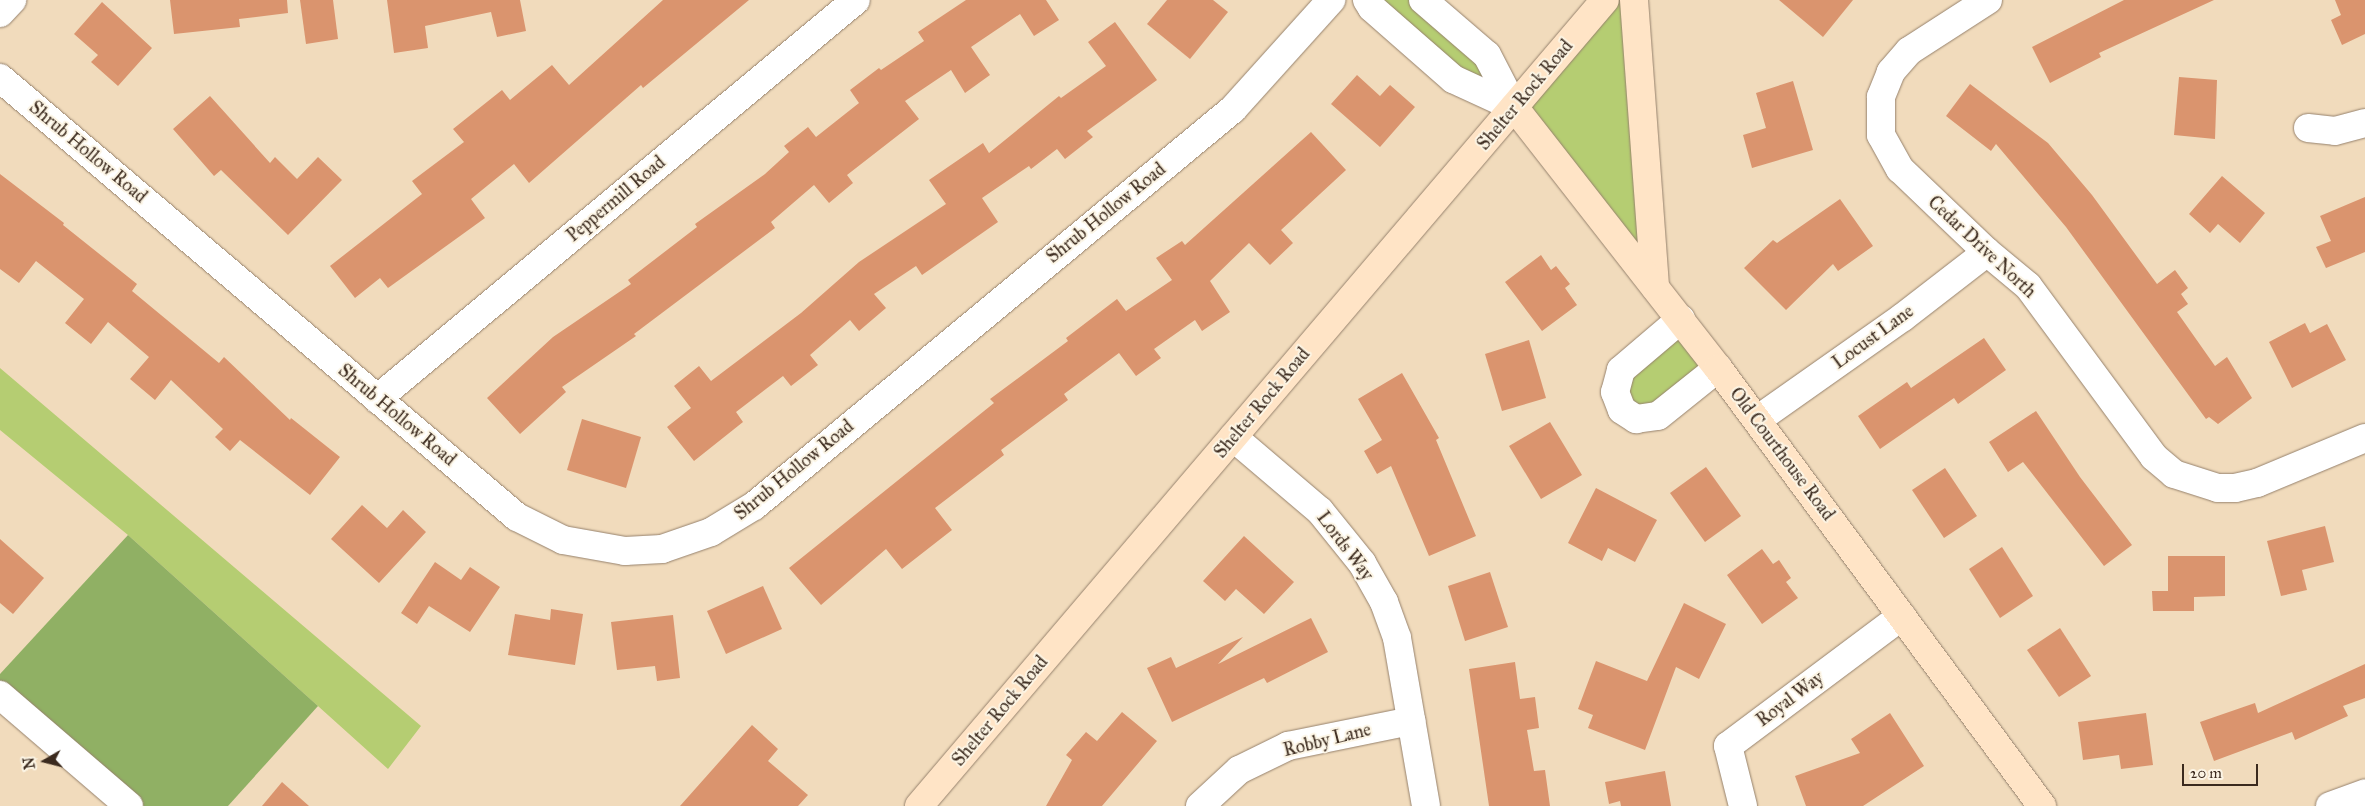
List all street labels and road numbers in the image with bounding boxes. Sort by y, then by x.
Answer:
street label: Shelter Rock Road [1473,36,1577,154]
street label: Shrub Hollow Road [25,97,151,207]
street label: Peppermill Road [562,152,670,246]
street label: Shrub Hollow Road [1042,158,1170,268]
street label: Cedar Drive North [1924,191,2040,303]
street label: Locust Lane [1828,300,1918,374]
street label: Shelter Rock Road [1210,344,1314,462]
street label: Shrub Hollow Road [334,360,460,470]
street label: Old Courthouse Road [1725,383,1839,525]
street label: Shrub Hollow Road [730,415,858,525]
street label: Lords Way [1312,507,1378,585]
street label: Shelter Rock Road [948,652,1052,770]
street label: Royal Way [1752,667,1828,731]
street label: Robby Lane [1281,719,1373,761]

